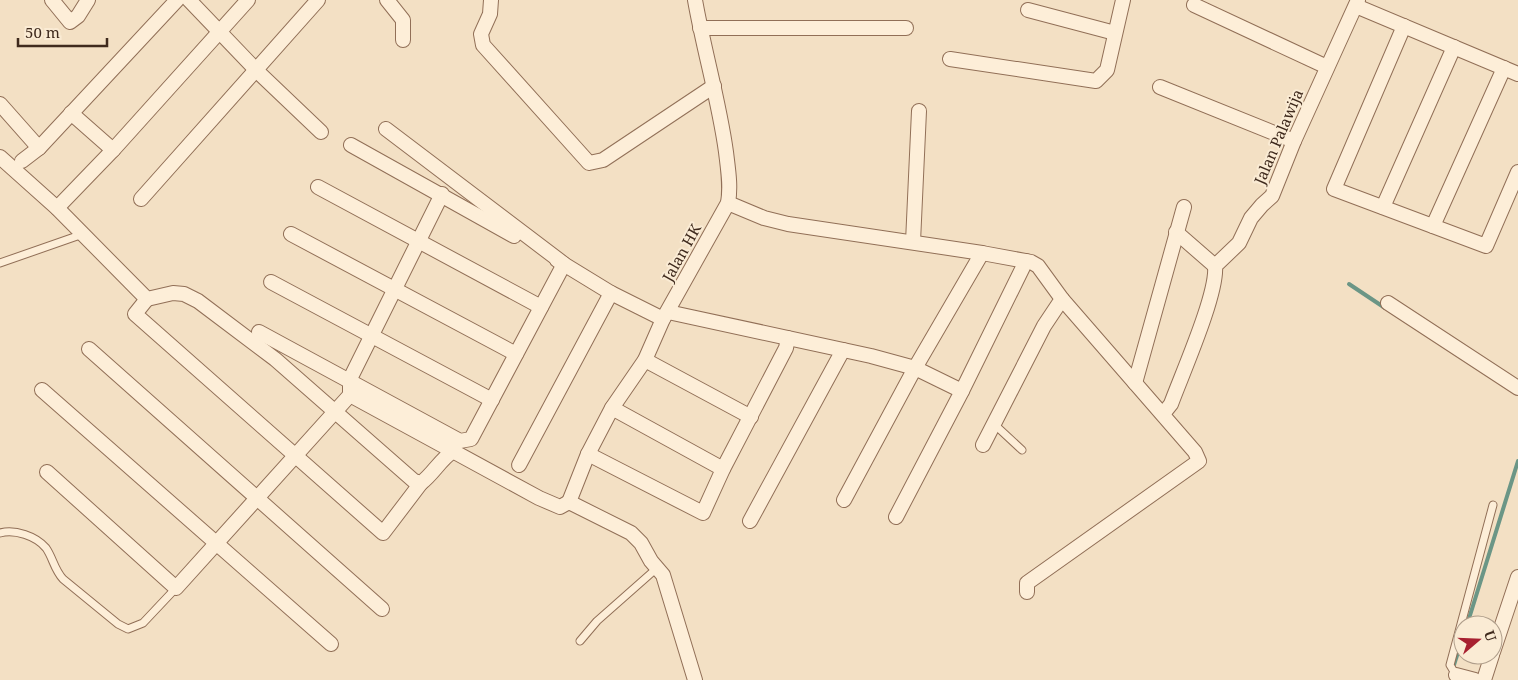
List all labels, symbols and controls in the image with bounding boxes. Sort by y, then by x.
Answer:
scale bar [18,15,106,47]
text: 50 m [25,22,60,42]
street label: Jalan Palawija [1249,86,1307,188]
street label: Jalan HK [657,220,705,286]
north arrow [1453,615,1503,665]
text: U [1480,628,1502,644]

